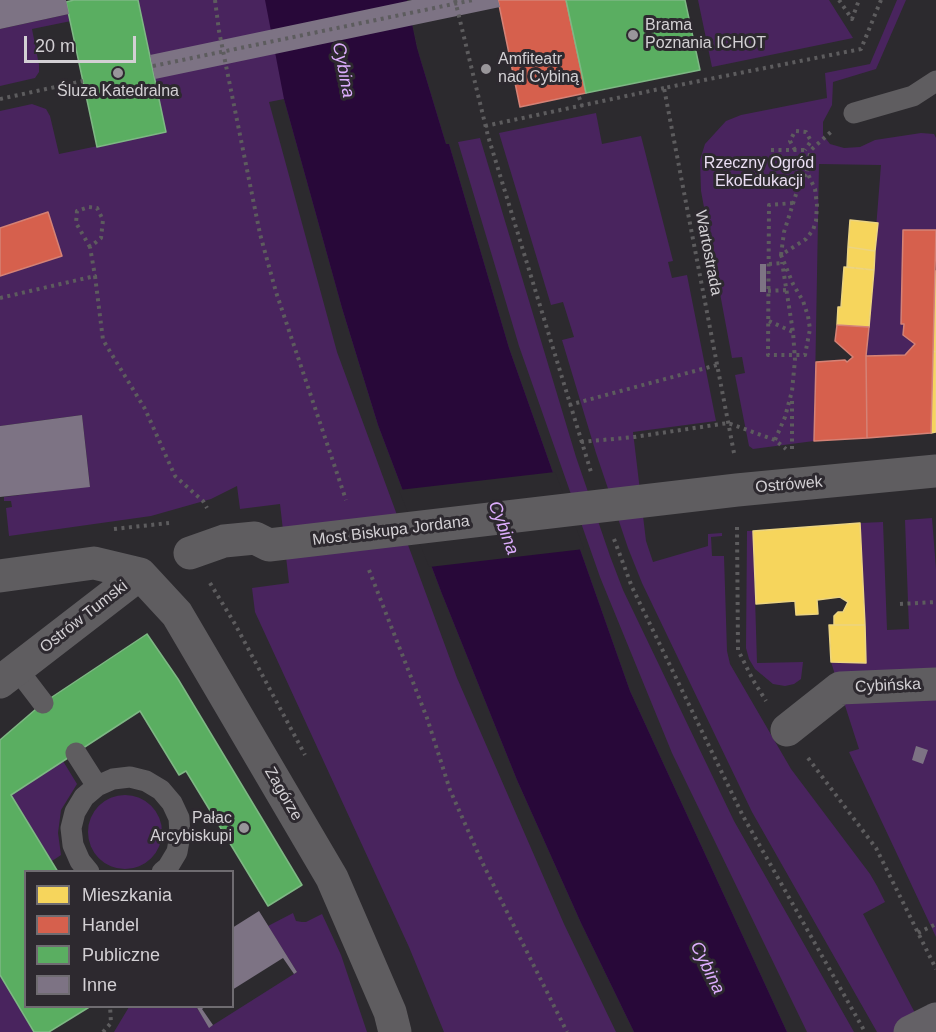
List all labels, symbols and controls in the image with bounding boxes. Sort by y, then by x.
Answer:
place label: Brama Poznania ICHOT [645,16,766,54]
scale bar [27,24,140,62]
marker: Brama Poznania ICHOT [626,28,640,42]
text: 20 m [35,36,75,56]
water label: Cybina [327,40,359,100]
place label: Amfiteatr nad Cybiną [498,50,579,88]
marker: Amfiteatr nad Cybiną [479,62,493,76]
marker: Śluza Katedralna [111,66,125,80]
place label: Śluza Katedralna [57,82,179,102]
park label: Rzeczny Ogród EkoEdukacji [704,154,814,192]
street label: Wartostrada [690,209,726,297]
street label: Ostrówek [755,472,823,498]
water label: Cybina [483,498,523,558]
street label: Most Biskupa Jordana [311,512,471,550]
street label: Ostrów Tumski [36,577,132,657]
street label: Cybińska [855,675,921,697]
street label: Zagórze [260,764,306,824]
place label: Pałac Arcybiskupi [150,809,232,847]
marker: Pałac Arcybiskupi [237,821,251,835]
legend [24,870,234,1008]
text: Mieszkania [82,885,172,905]
text: Handel [82,915,139,935]
water label: Cybina [685,938,729,998]
text: Publiczne [82,945,160,965]
text: Inne [82,975,117,995]

